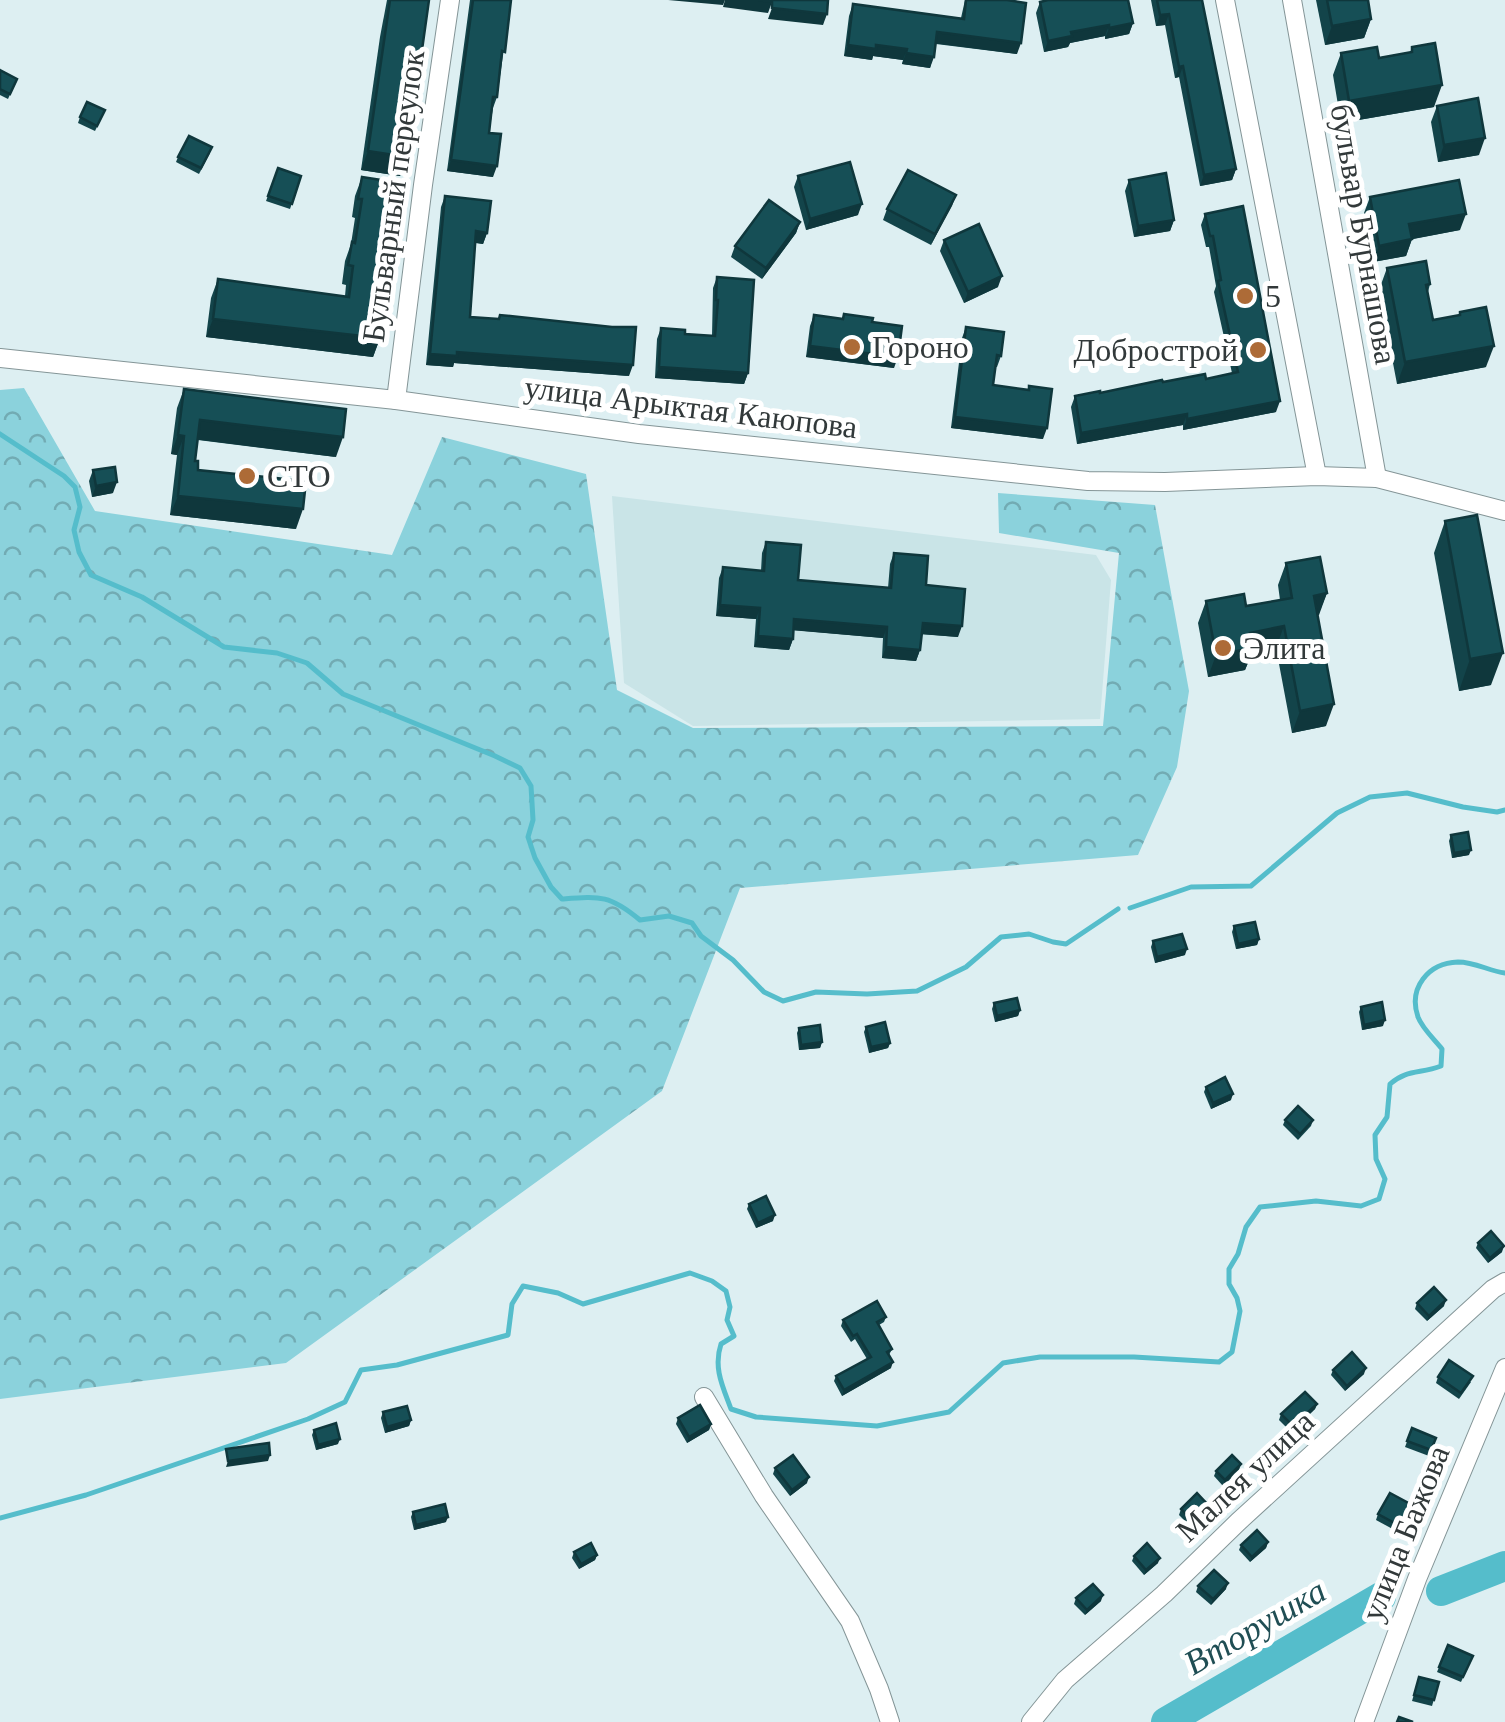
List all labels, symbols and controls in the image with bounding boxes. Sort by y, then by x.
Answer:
street label: Бульварный переулок [355,47,431,344]
street label: бульвар Бурнашова [1323,101,1405,367]
place label: 5 [1265,278,1281,314]
marker: 5 [1234,285,1256,307]
place label: Гороно [872,329,969,365]
place label: Добрострой [1073,332,1238,368]
marker: Гороно [841,336,863,358]
marker: Добрострой [1247,339,1269,361]
street label: улица Арыктая Каюпова [523,369,859,445]
place label: СТО [267,458,331,494]
marker: СТО [236,465,258,487]
place label: Элита [1243,630,1325,666]
marker: Элита [1212,637,1234,659]
street label: Малея улица [1169,1403,1321,1549]
street label: улица Бажова [1354,1440,1456,1626]
water label: Вторушка [1177,1571,1333,1683]

